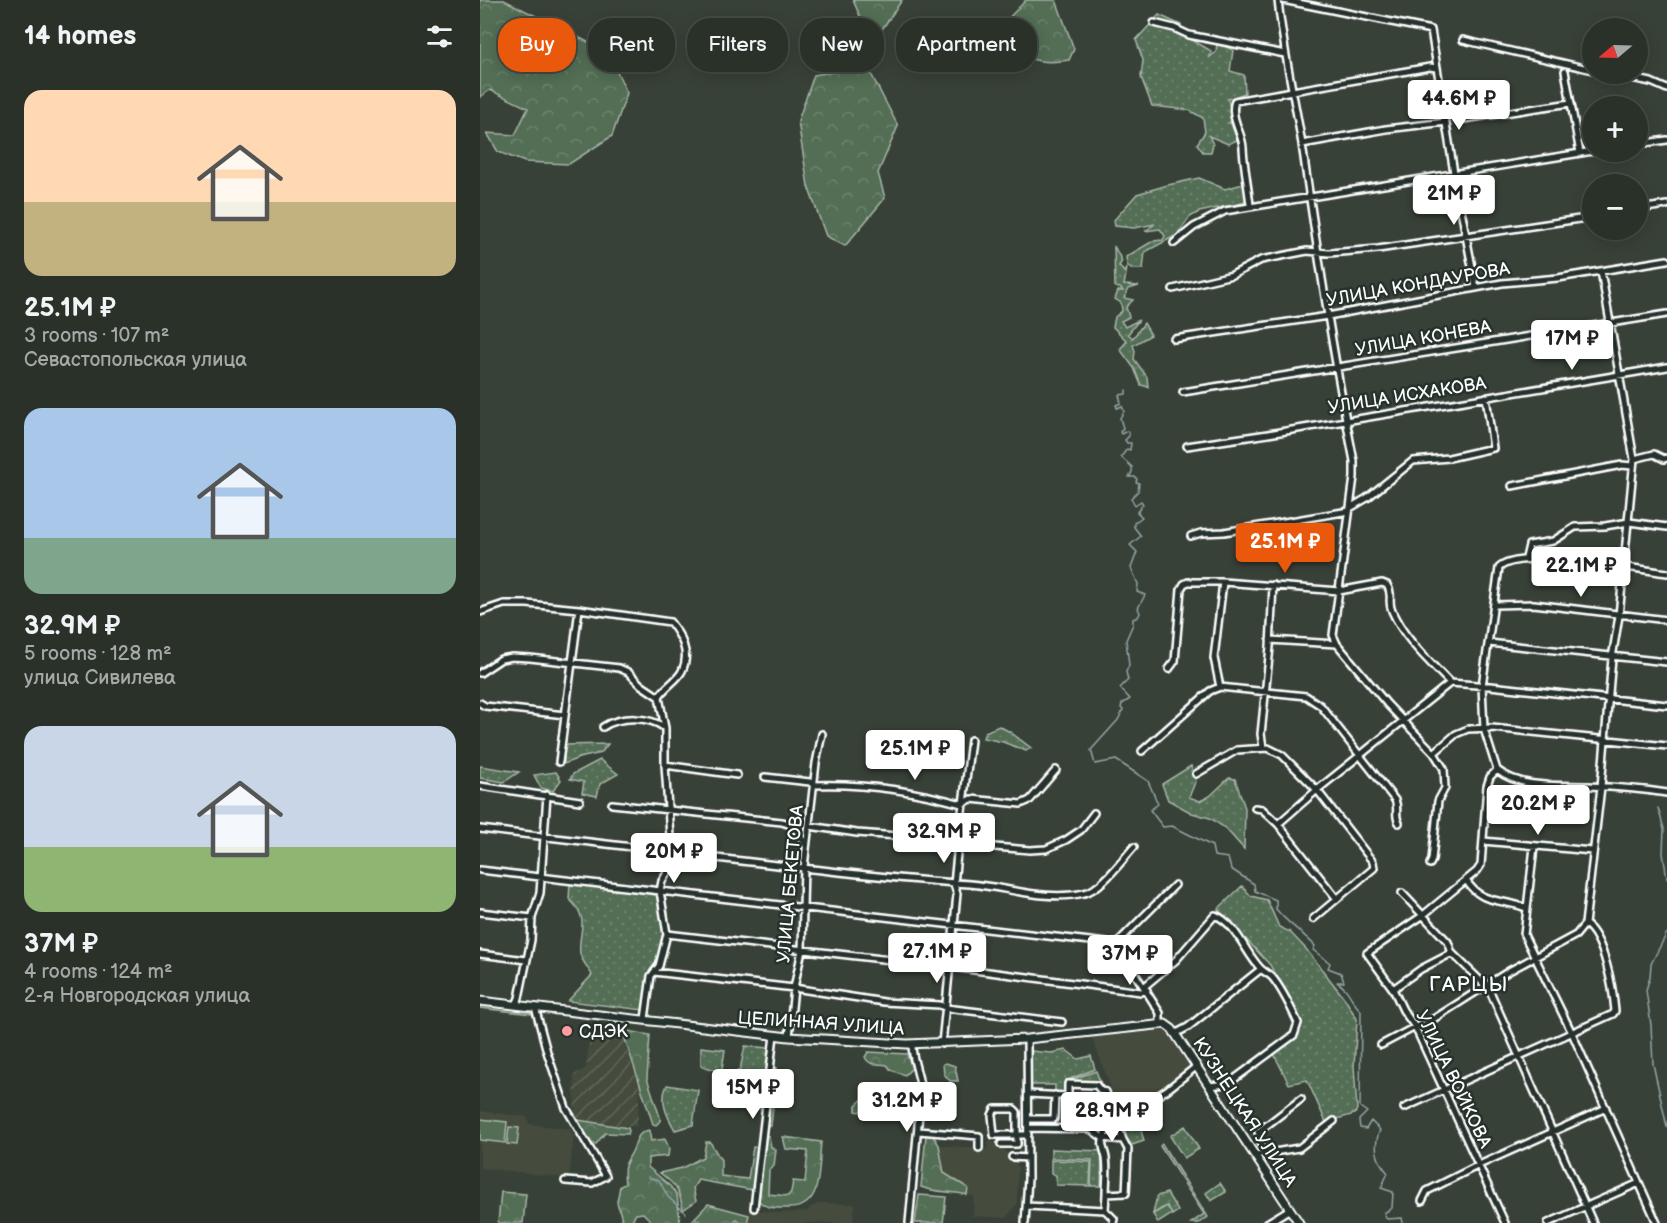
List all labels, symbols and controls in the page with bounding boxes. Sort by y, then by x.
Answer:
chip: Buy [498,18,576,72]
chip: Rent [588,18,675,72]
chip: Filters [687,18,788,72]
chip: New [800,18,884,72]
chip: Apartment [896,18,1037,72]
north arrow [1582,18,1648,84]
map controls [1582,18,1648,240]
icon: filters [423,20,456,53]
text: 14 homes [24,21,136,52]
pin: 44.6M ₽ [1404,80,1514,131]
text: 44.6M ₽ [1422,87,1496,111]
button: + [1582,96,1648,162]
icon: home [186,129,294,237]
button: − [1582,174,1648,240]
pin: 21M ₽ [1412,175,1496,226]
text: 21M ₽ [1427,182,1481,206]
street label: УЛИЦА КОНДАУРОВА [1325,258,1511,311]
text: 25.1M ₽ [24,293,116,324]
street label: УЛИЦА КОНЕВА [1353,316,1493,361]
pin: 17M ₽ [1530,320,1614,371]
text: 3 rooms · 107 m² [24,324,169,348]
text: 17M ₽ [1545,327,1599,351]
text: Севастопольская улица [24,348,247,372]
street label: УЛИЦА ИСХАКОВА [1326,373,1488,418]
icon: home [186,447,294,555]
pin: 25.1M ₽ [1230,523,1340,574]
text: 25.1M ₽ [1250,530,1320,554]
pin: 22.1M ₽ [1526,547,1636,598]
text: 22.1M ₽ [1545,554,1617,578]
text: 32.9M ₽ [24,611,120,642]
text: 5 rooms · 128 m² [24,642,172,666]
text: улица Сивилева [24,666,176,690]
pin: 25.1M ₽ [860,730,970,781]
text: 25.1M ₽ [880,737,950,761]
icon: home [186,765,294,873]
pin: 20.2M ₽ [1483,785,1593,836]
text: 20.2M ₽ [1501,792,1575,816]
street label: УЛИЦА БЕКЕТОВА [773,804,808,964]
pin: 32.9M ₽ [889,813,999,864]
text: 32.9M ₽ [907,820,981,844]
pin: 20M ₽ [632,833,716,884]
text: 20M ₽ [645,840,703,864]
text: 37M ₽ [24,929,98,960]
pin: 27.1M ₽ [882,933,992,984]
pin: 37M ₽ [1088,935,1172,986]
text: 27.1M ₽ [902,940,972,964]
text: 37M ₽ [1102,942,1159,966]
text: 4 rooms · 124 m² [24,960,173,984]
district label: ГАРЦЫ [1429,972,1509,997]
text: 2-я Новгородская улица [24,984,250,1008]
street label: ЦЕЛИННАЯ УЛИЦА [737,1007,905,1040]
street label: УЛИЦА ВОЙКОВА [1411,1007,1496,1151]
place label: СДЭК [579,1021,628,1042]
marker: СДЭК [560,1024,574,1038]
street label: КУЗНЕЦКАЯ УЛИЦА [1188,1034,1301,1191]
pin: 15M ₽ [711,1069,795,1120]
text: 15M ₽ [726,1076,780,1100]
pin: 31.2M ₽ [852,1082,962,1133]
text: 31.2M ₽ [872,1089,942,1113]
pin: 28.9M ₽ [1057,1092,1167,1143]
text: 28.9M ₽ [1075,1099,1149,1123]

